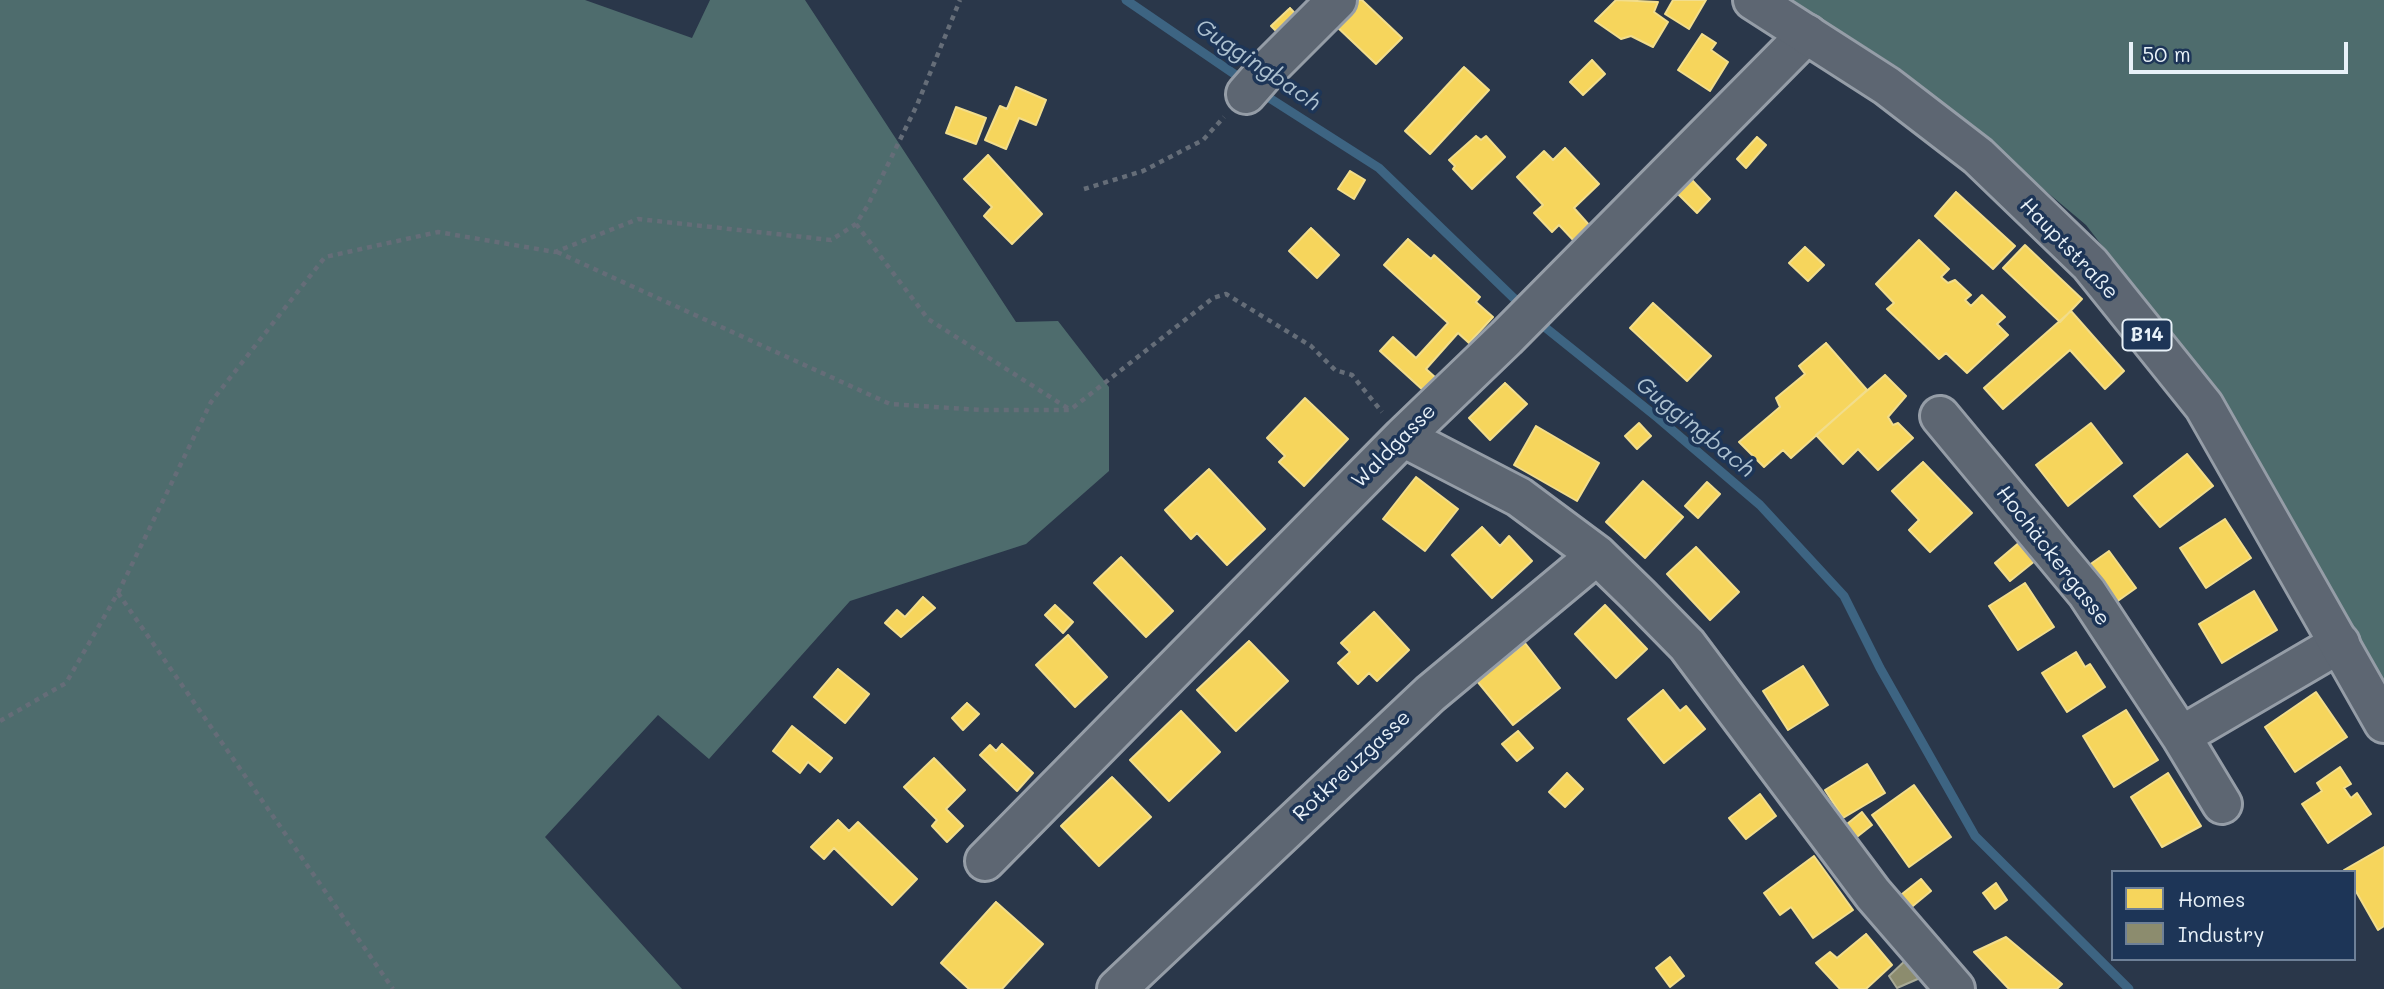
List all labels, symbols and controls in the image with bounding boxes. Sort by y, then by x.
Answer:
water label: Guggingbach [1190,13,1326,117]
scale bar [2132,28,2351,72]
text: 50 m [2142,40,2191,67]
street label: Hauptstraße [2014,193,2124,305]
road number: B14 [2122,320,2172,350]
water label: Guggingbach [1630,371,1760,483]
street label: Waldgasse [1347,399,1441,493]
street label: Hochäckergasse [1991,481,2115,631]
street label: Rotkreuzgasse [1288,705,1416,827]
legend [2111,870,2356,961]
text: Homes [2178,885,2245,912]
text: Industry [2178,920,2265,947]

